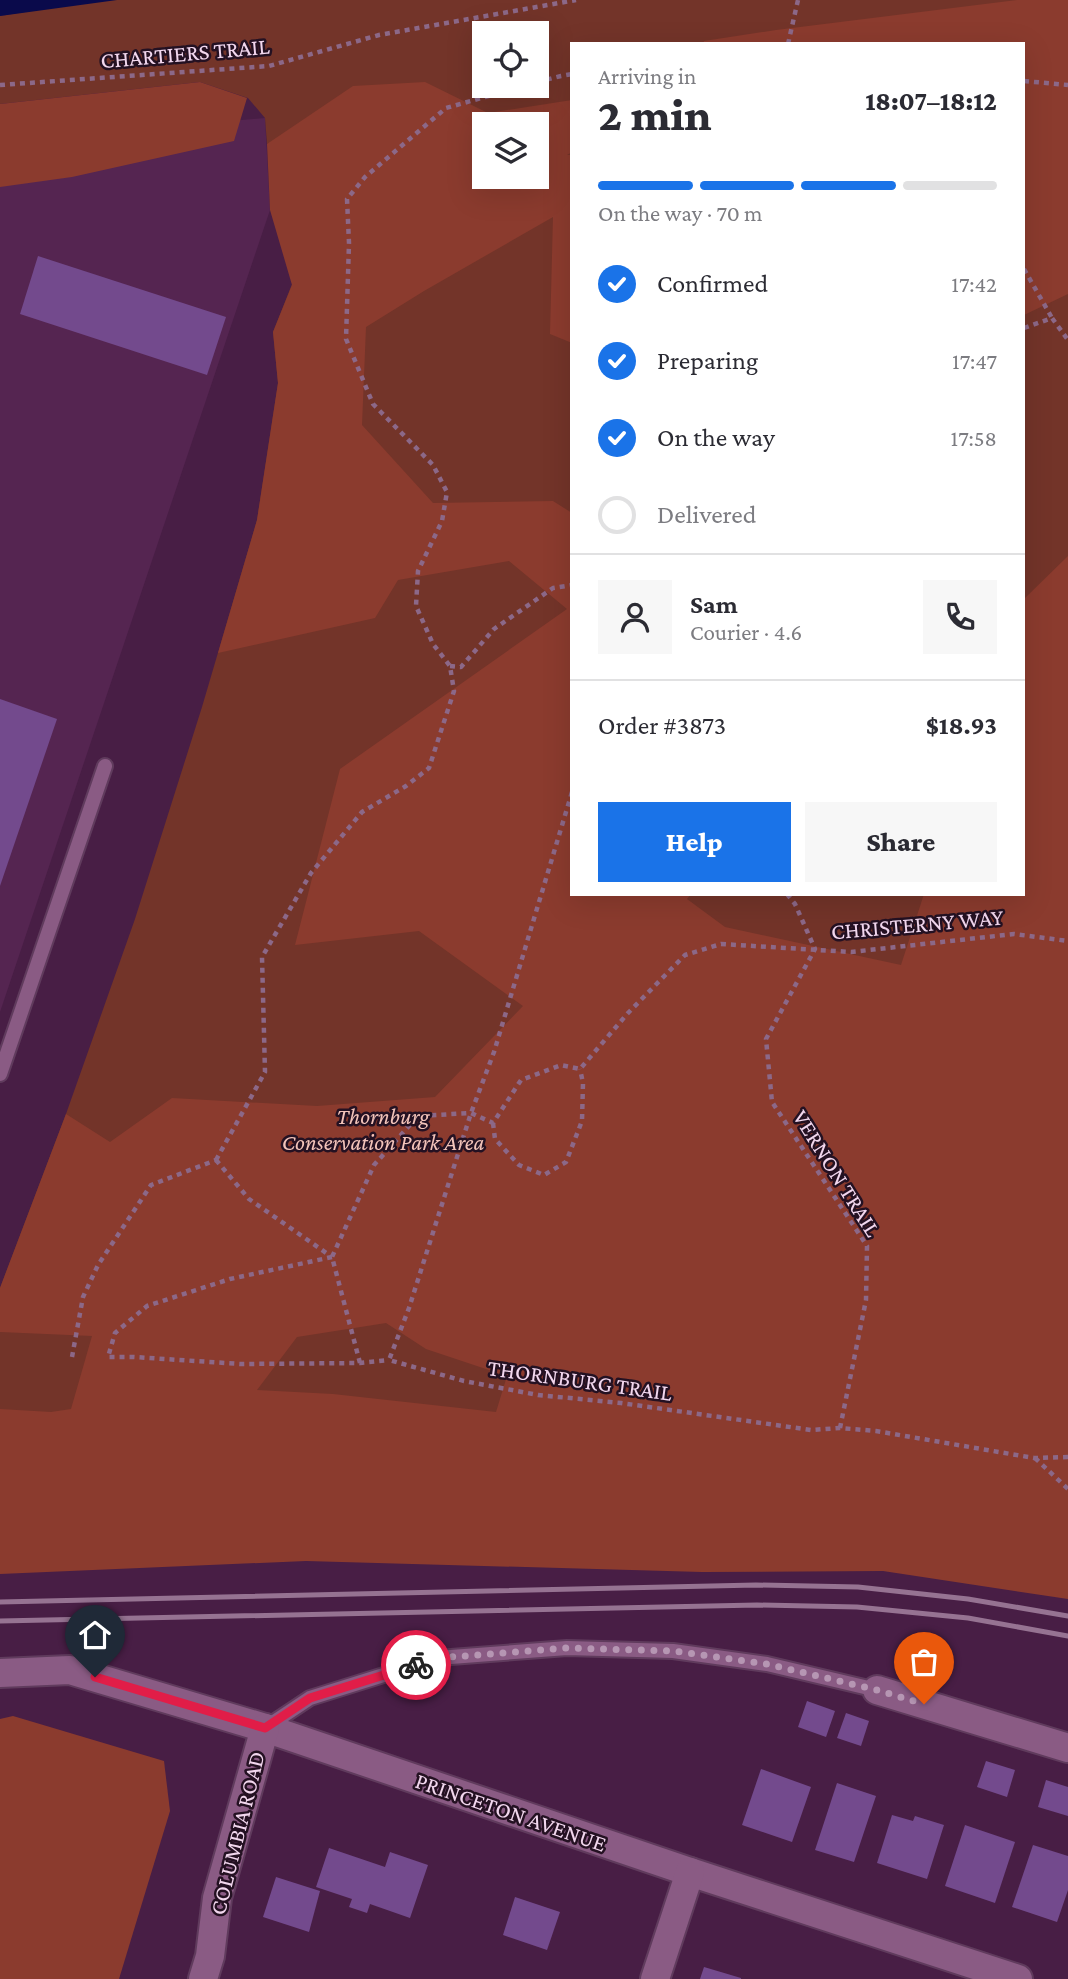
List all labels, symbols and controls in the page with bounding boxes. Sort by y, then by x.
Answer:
map controls [472,21,549,189]
button: locate [472,21,549,98]
street label: CHARTIERS TRAIL [99,33,271,73]
text: Arriving in [598,63,696,89]
text: 18:07–18:12 [865,87,997,116]
text: 2 min [598,89,712,140]
button: layers [472,112,549,189]
text: On the way · 70 m [598,200,763,226]
icon: check [598,265,636,303]
text: Confirmed [657,269,768,298]
text: 17:42 [951,271,997,297]
icon: check [598,342,636,380]
text: Preparing [657,346,758,375]
text: 17:47 [952,348,997,374]
icon: check [598,419,636,457]
text: On the way [657,423,775,452]
text: 17:58 [951,425,997,451]
text: Delivered [657,500,756,529]
button: person [598,580,672,654]
button: phone [923,580,997,654]
text: Sam [690,590,738,619]
text: Courier · 4.6 [690,619,802,645]
text: Order #3873 [598,711,726,740]
text: $18.93 [926,711,997,740]
button: Help [598,802,791,882]
button: Share [805,802,997,882]
street label: CHRISTERNY WAY [830,903,1005,944]
park label: Thornburg Conservation Park Area [282,1103,485,1155]
street label: VERNON TRAIL [788,1105,887,1242]
street label: THORNBURG TRAIL [486,1354,674,1406]
pin [65,1605,125,1677]
icon: home [76,1616,114,1654]
courier [381,1630,451,1700]
pin [894,1632,954,1704]
icon: bag [905,1643,943,1681]
icon: bike [397,1646,435,1684]
street label: COLUMBIA ROAD [204,1749,270,1917]
street label: PRINCETON AVENUE [412,1767,610,1857]

